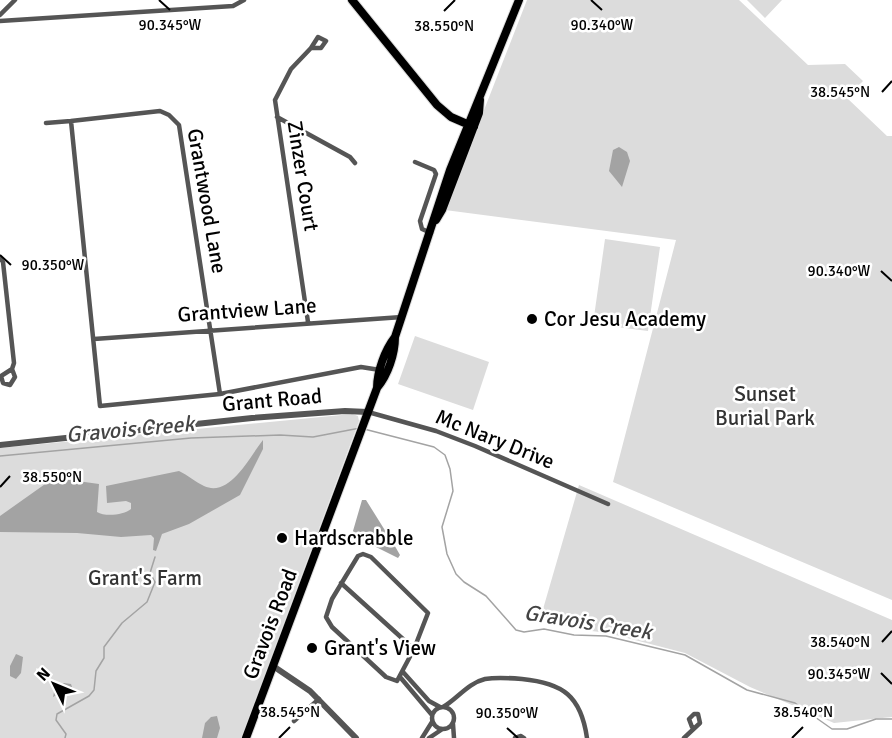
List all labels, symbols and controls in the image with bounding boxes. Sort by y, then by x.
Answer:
text: 90.345°W [139,16,202,34]
text: 90.340°W [571,16,634,34]
text: 38.550°N [414,17,474,35]
text: 38.545°N [810,83,870,101]
street label: Zinzer Court [281,119,325,233]
street label: Grantwood Lane [181,127,233,275]
text: 90.350°W [22,256,85,274]
text: 90.340°W [808,262,871,280]
street label: Grantview Lane [177,292,317,328]
place label: Cor Jesu Academy [544,306,706,332]
marker: Cor Jesu Academy [525,312,539,326]
park label: Sunset Burial Park [715,381,815,431]
street label: Grant Road [221,383,323,417]
street label: Mc Nary Drive [432,403,558,475]
water label: Gravois Creek [65,410,197,448]
text: 38.550°N [22,468,82,486]
place label: Hardscrabble [294,525,413,551]
marker: Hardscrabble [275,531,289,545]
park label: Grant's Farm [88,565,202,591]
street label: Gravois Road [237,565,303,683]
water label: Gravois Creek [522,599,656,646]
text: 38.540°N [810,633,870,651]
place label: Grant's View [324,635,436,661]
marker: Grant's View [305,641,319,655]
north arrow [24,654,84,714]
text: N [33,664,55,685]
text: 90.345°W [808,665,871,683]
text: 38.545°N [260,703,320,721]
text: 38.540°N [773,703,833,721]
text: 90.350°W [476,704,539,722]

